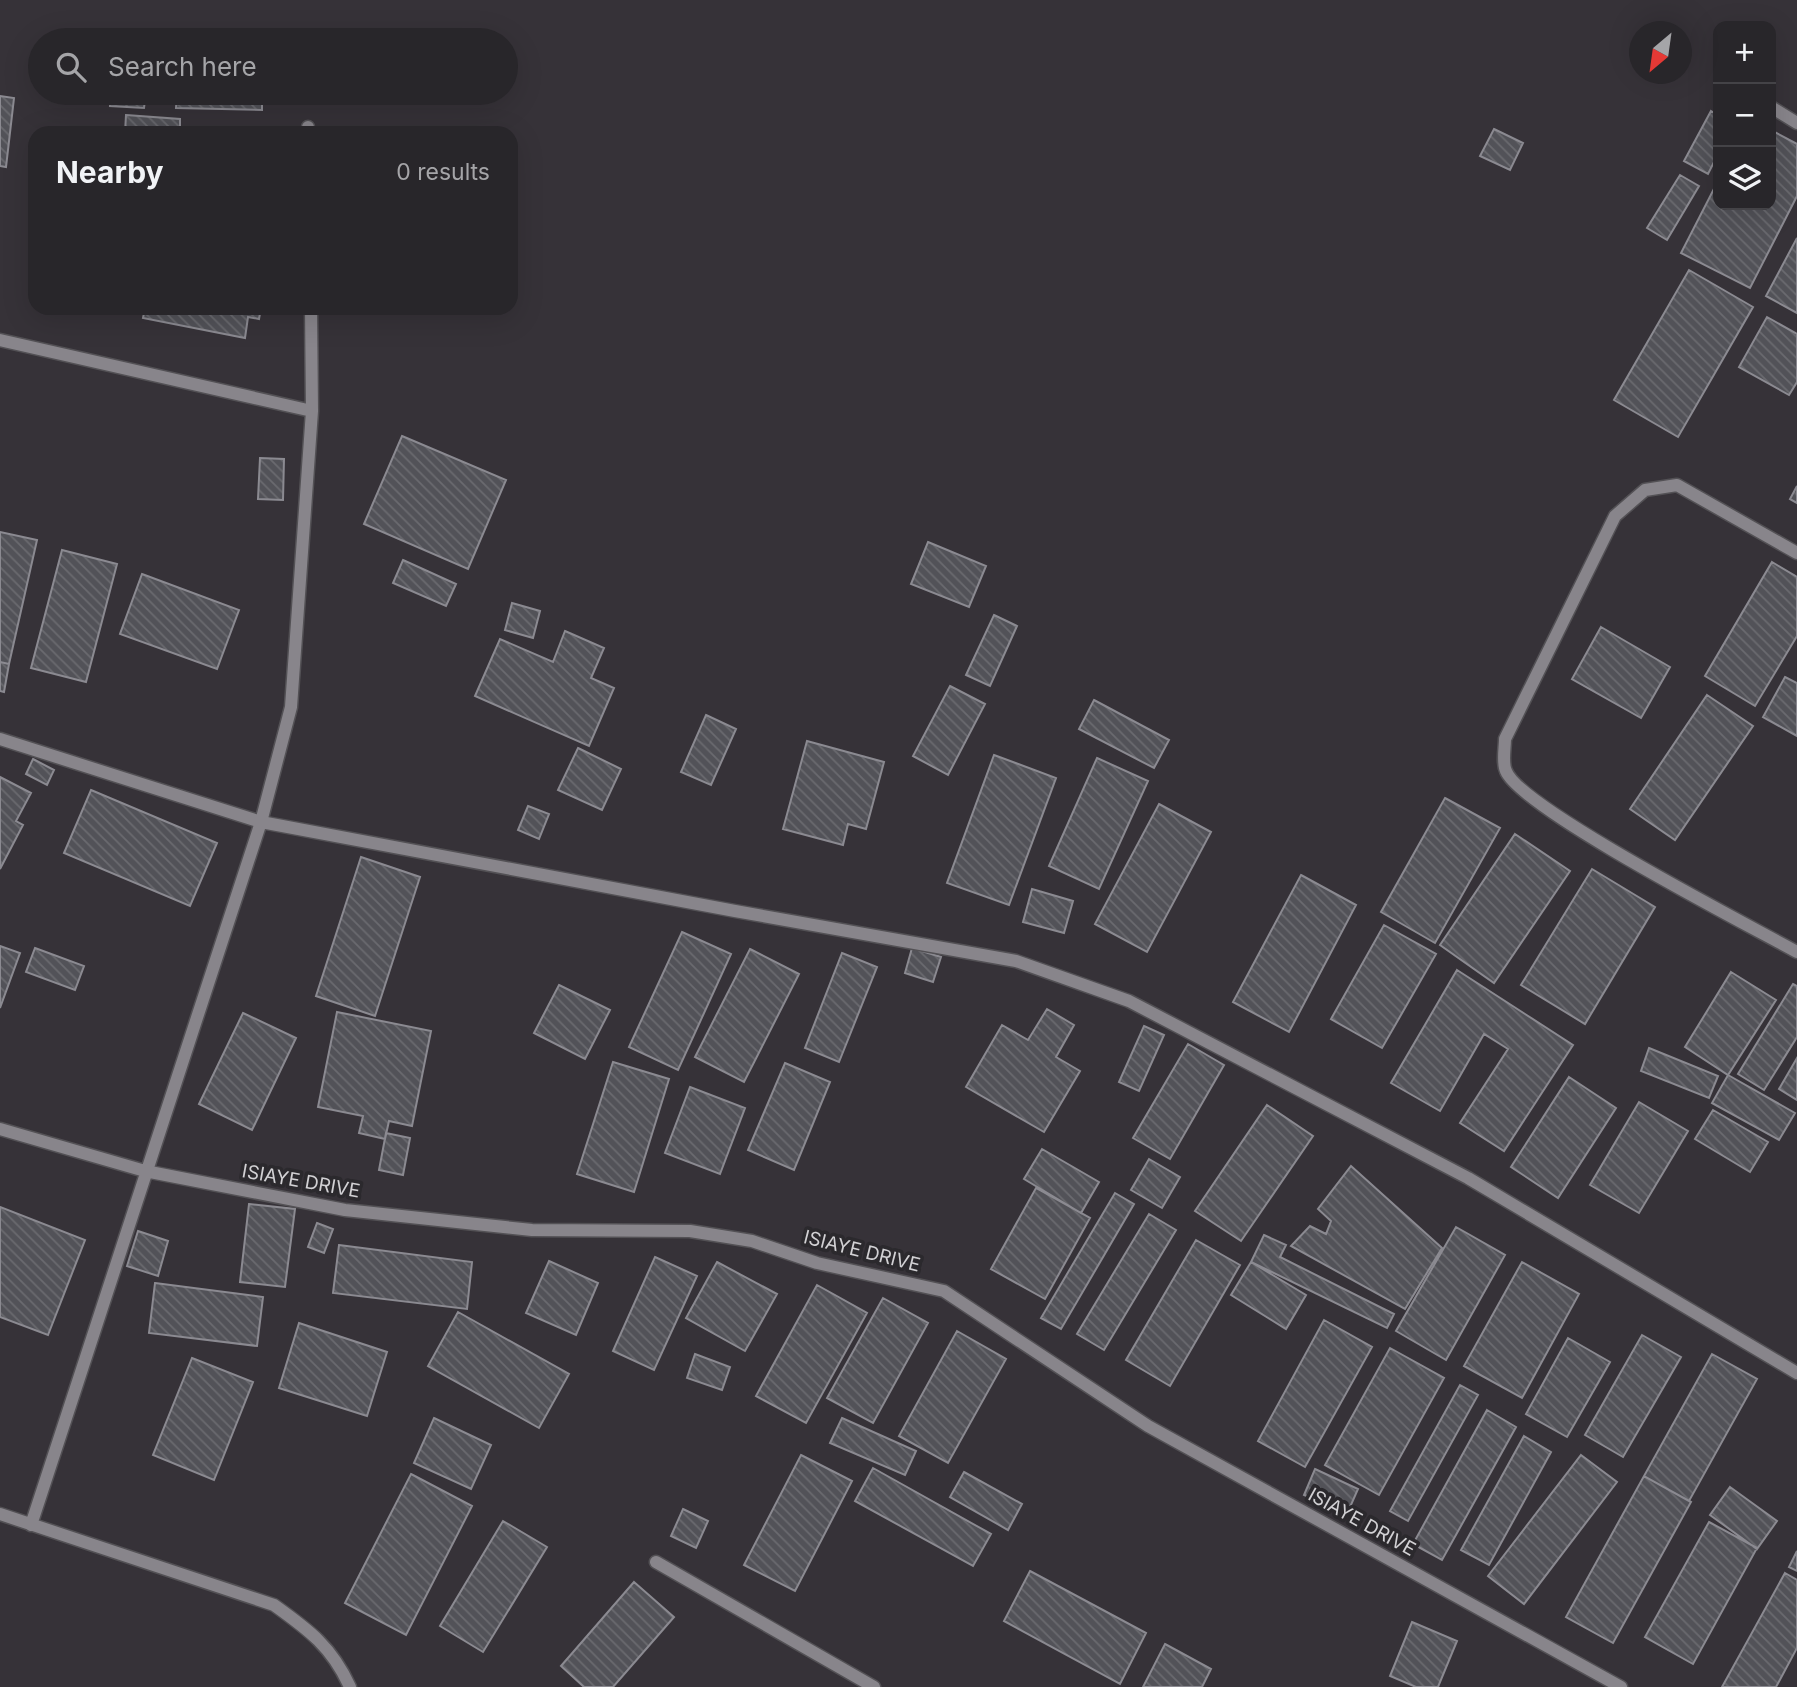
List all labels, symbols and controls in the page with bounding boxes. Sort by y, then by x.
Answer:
north arrow [1629,21,1692,84]
map controls [1713,21,1776,210]
button: + [1713,21,1776,84]
search box [28,28,518,105]
icon: search [52,48,90,86]
text: Search here [108,51,257,82]
button: − [1713,84,1776,147]
button: layers [1713,147,1776,210]
text: Nearby [56,154,164,190]
text: 0 results [396,158,490,186]
street label: ISIAYE DRIVE [240,1159,362,1203]
street label: ISIAYE DRIVE [801,1225,923,1277]
street label: ISIAYE DRIVE [1304,1483,1420,1561]

